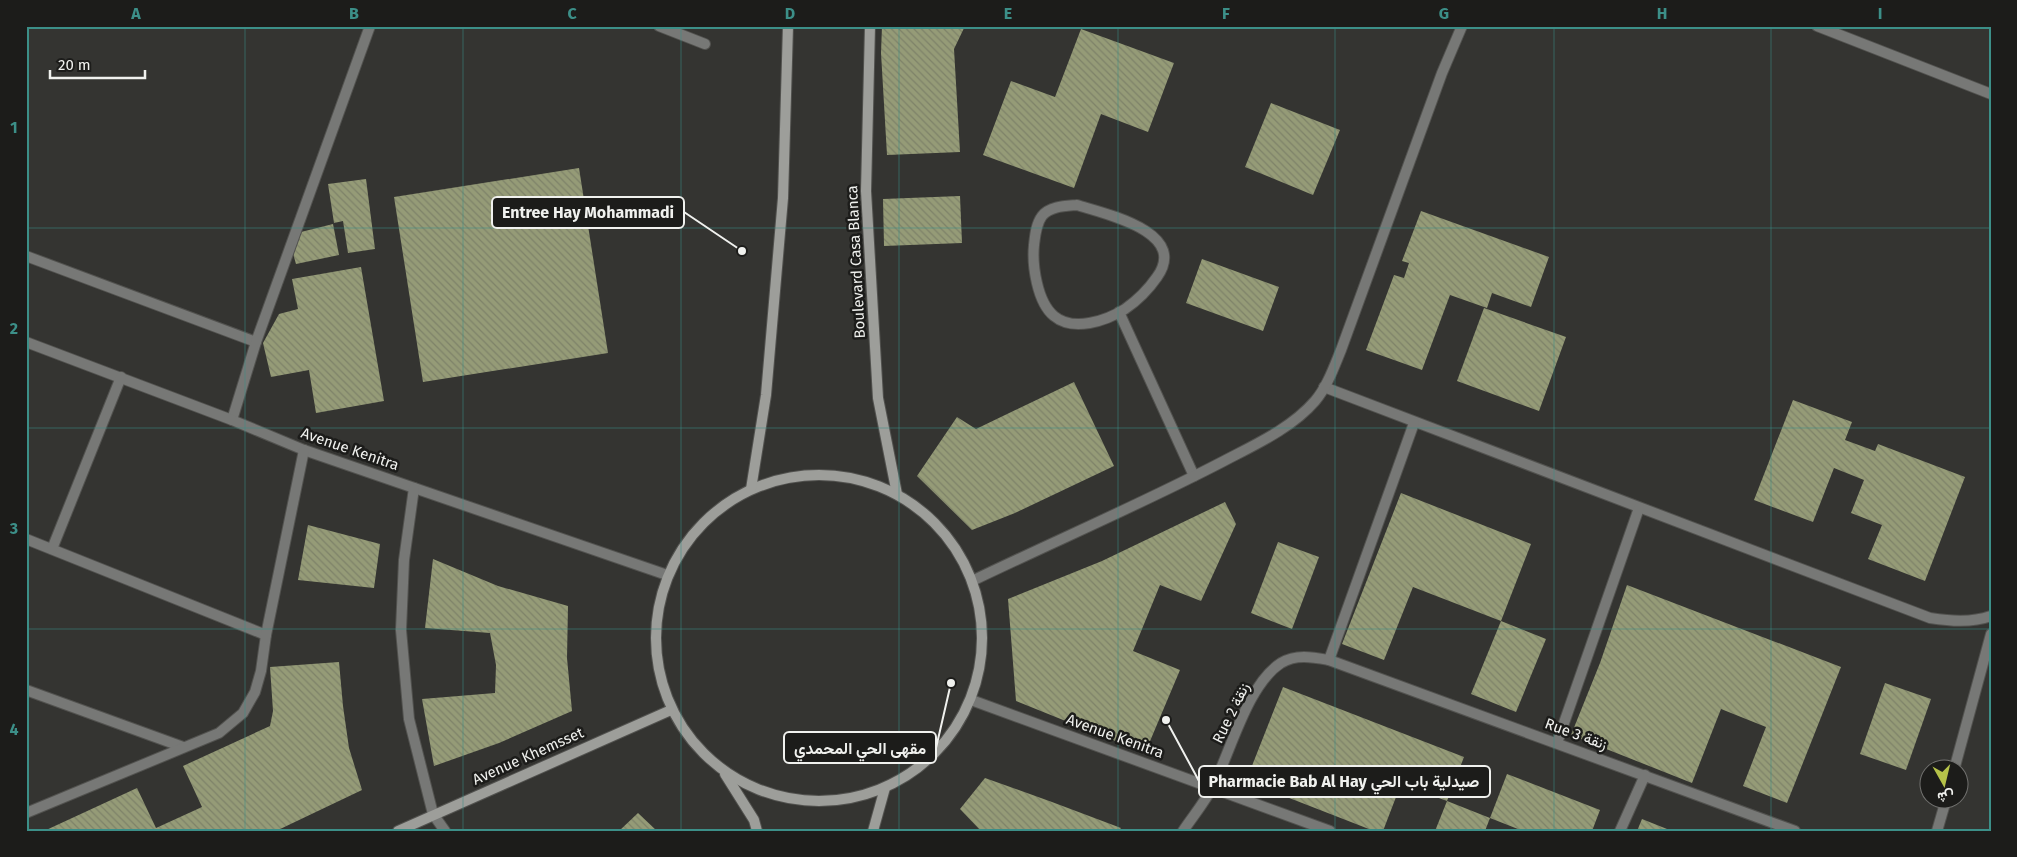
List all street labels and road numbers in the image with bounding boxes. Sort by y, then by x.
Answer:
street label: Boulevard Casa Blanca [843,185,869,339]
street label: Avenue Kenitra [299,424,401,474]
street label: Rue 2 زنقة [1209,680,1253,746]
street label: Avenue Kenitra [1064,710,1166,762]
street label: Rue 3 زنقة [1542,714,1610,754]
street label: Avenue Khemsset [470,723,587,789]

